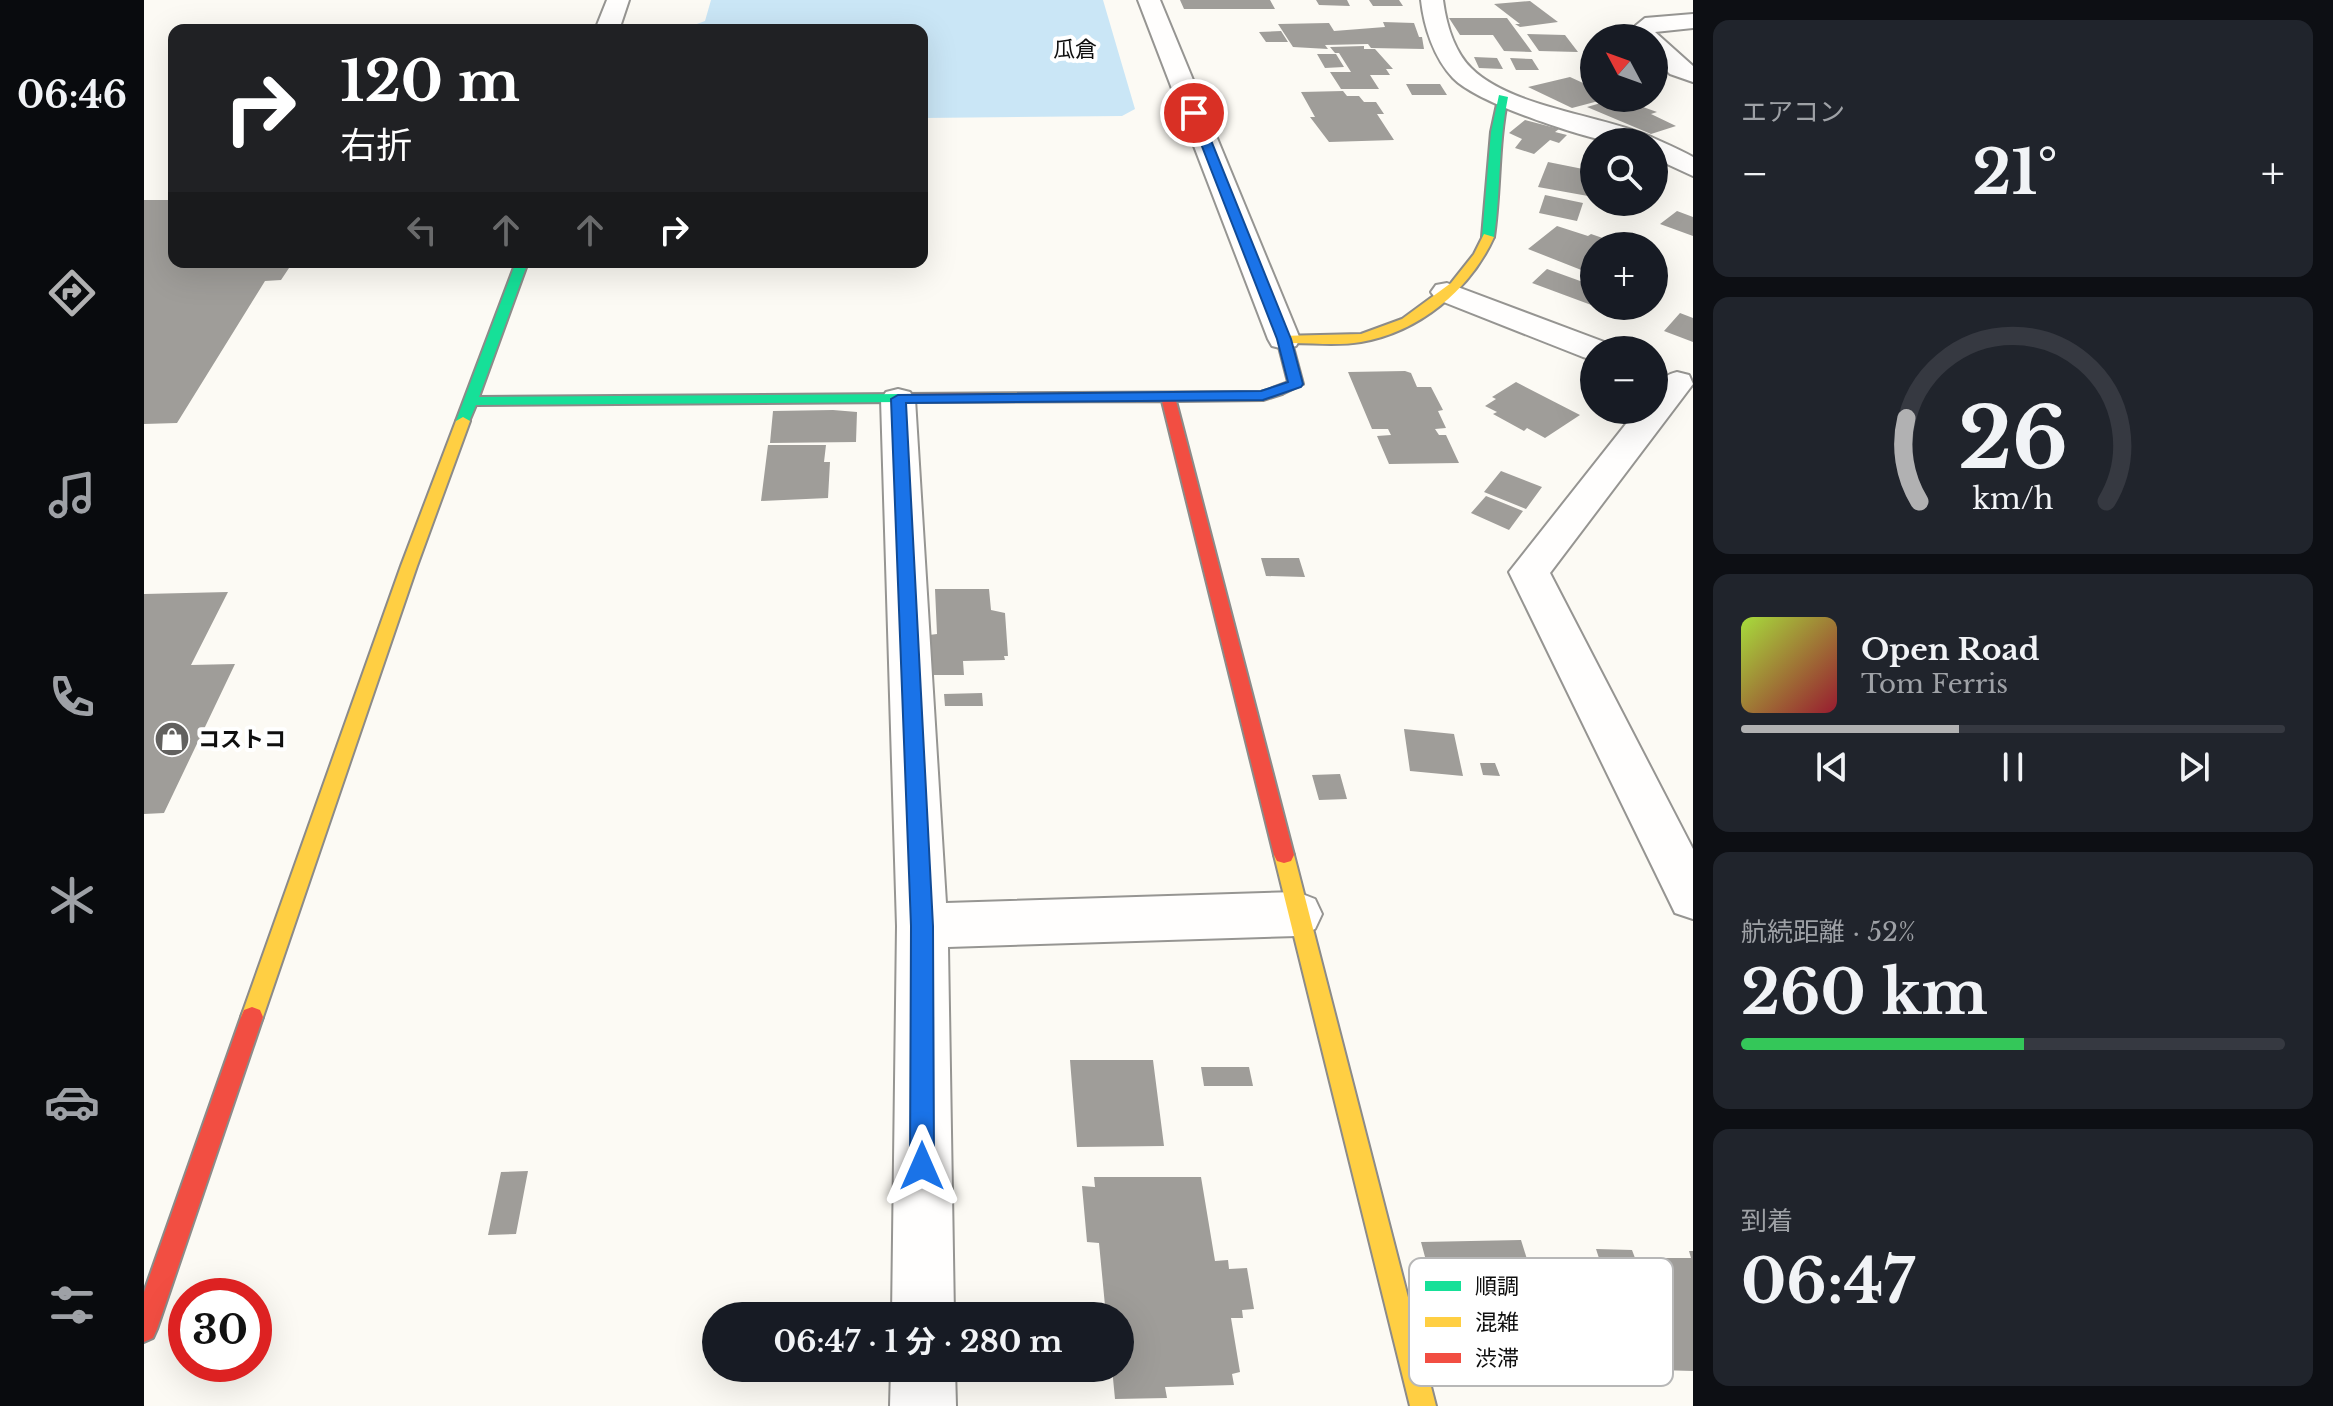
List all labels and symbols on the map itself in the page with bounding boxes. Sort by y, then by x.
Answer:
north arrow [1580,24,1668,112]
district label: 瓜倉 [1053,36,1097,63]
pin [1160,79,1228,147]
shop icon: コストコ [153,720,191,758]
place label: コストコ [198,726,286,753]
position arrow [880,1124,964,1208]
legend [1409,1258,1673,1386]
text: 順調 [1475,1273,1519,1300]
speed limit sign: 30 [168,1278,272,1382]
text: 混雑 [1475,1309,1519,1336]
text: 渋滞 [1475,1345,1519,1372]

